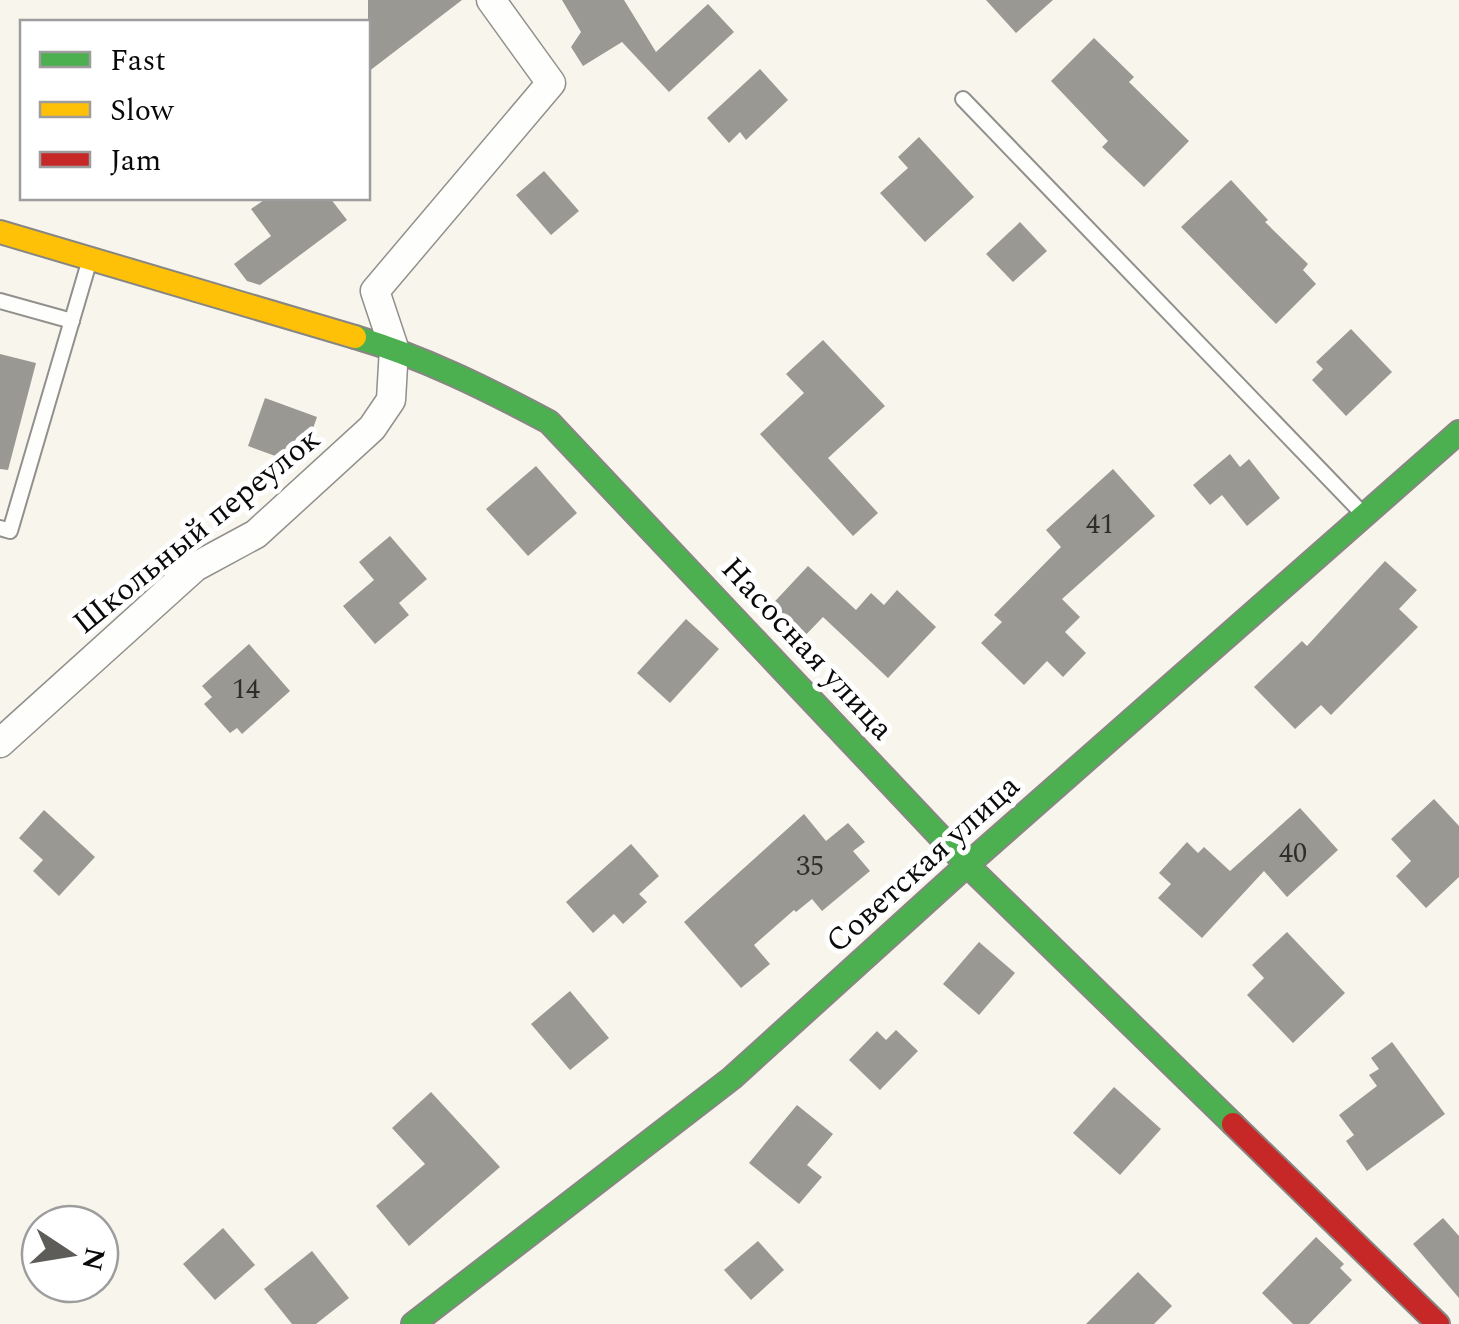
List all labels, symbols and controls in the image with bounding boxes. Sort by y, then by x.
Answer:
legend [20,20,370,200]
text: Fast [110,38,166,84]
text: Slow [110,88,175,134]
text: Jam [110,138,161,184]
street label: Школьный переулок [62,416,332,647]
house number: 41 [1086,503,1114,546]
street label: Насосная улица [709,546,905,752]
house number: 14 [232,668,260,711]
street label: Советская улица [815,763,1032,965]
house number: 40 [1279,832,1307,875]
house number: 35 [796,845,824,888]
north arrow [20,1204,120,1304]
text: N [70,1243,116,1275]

